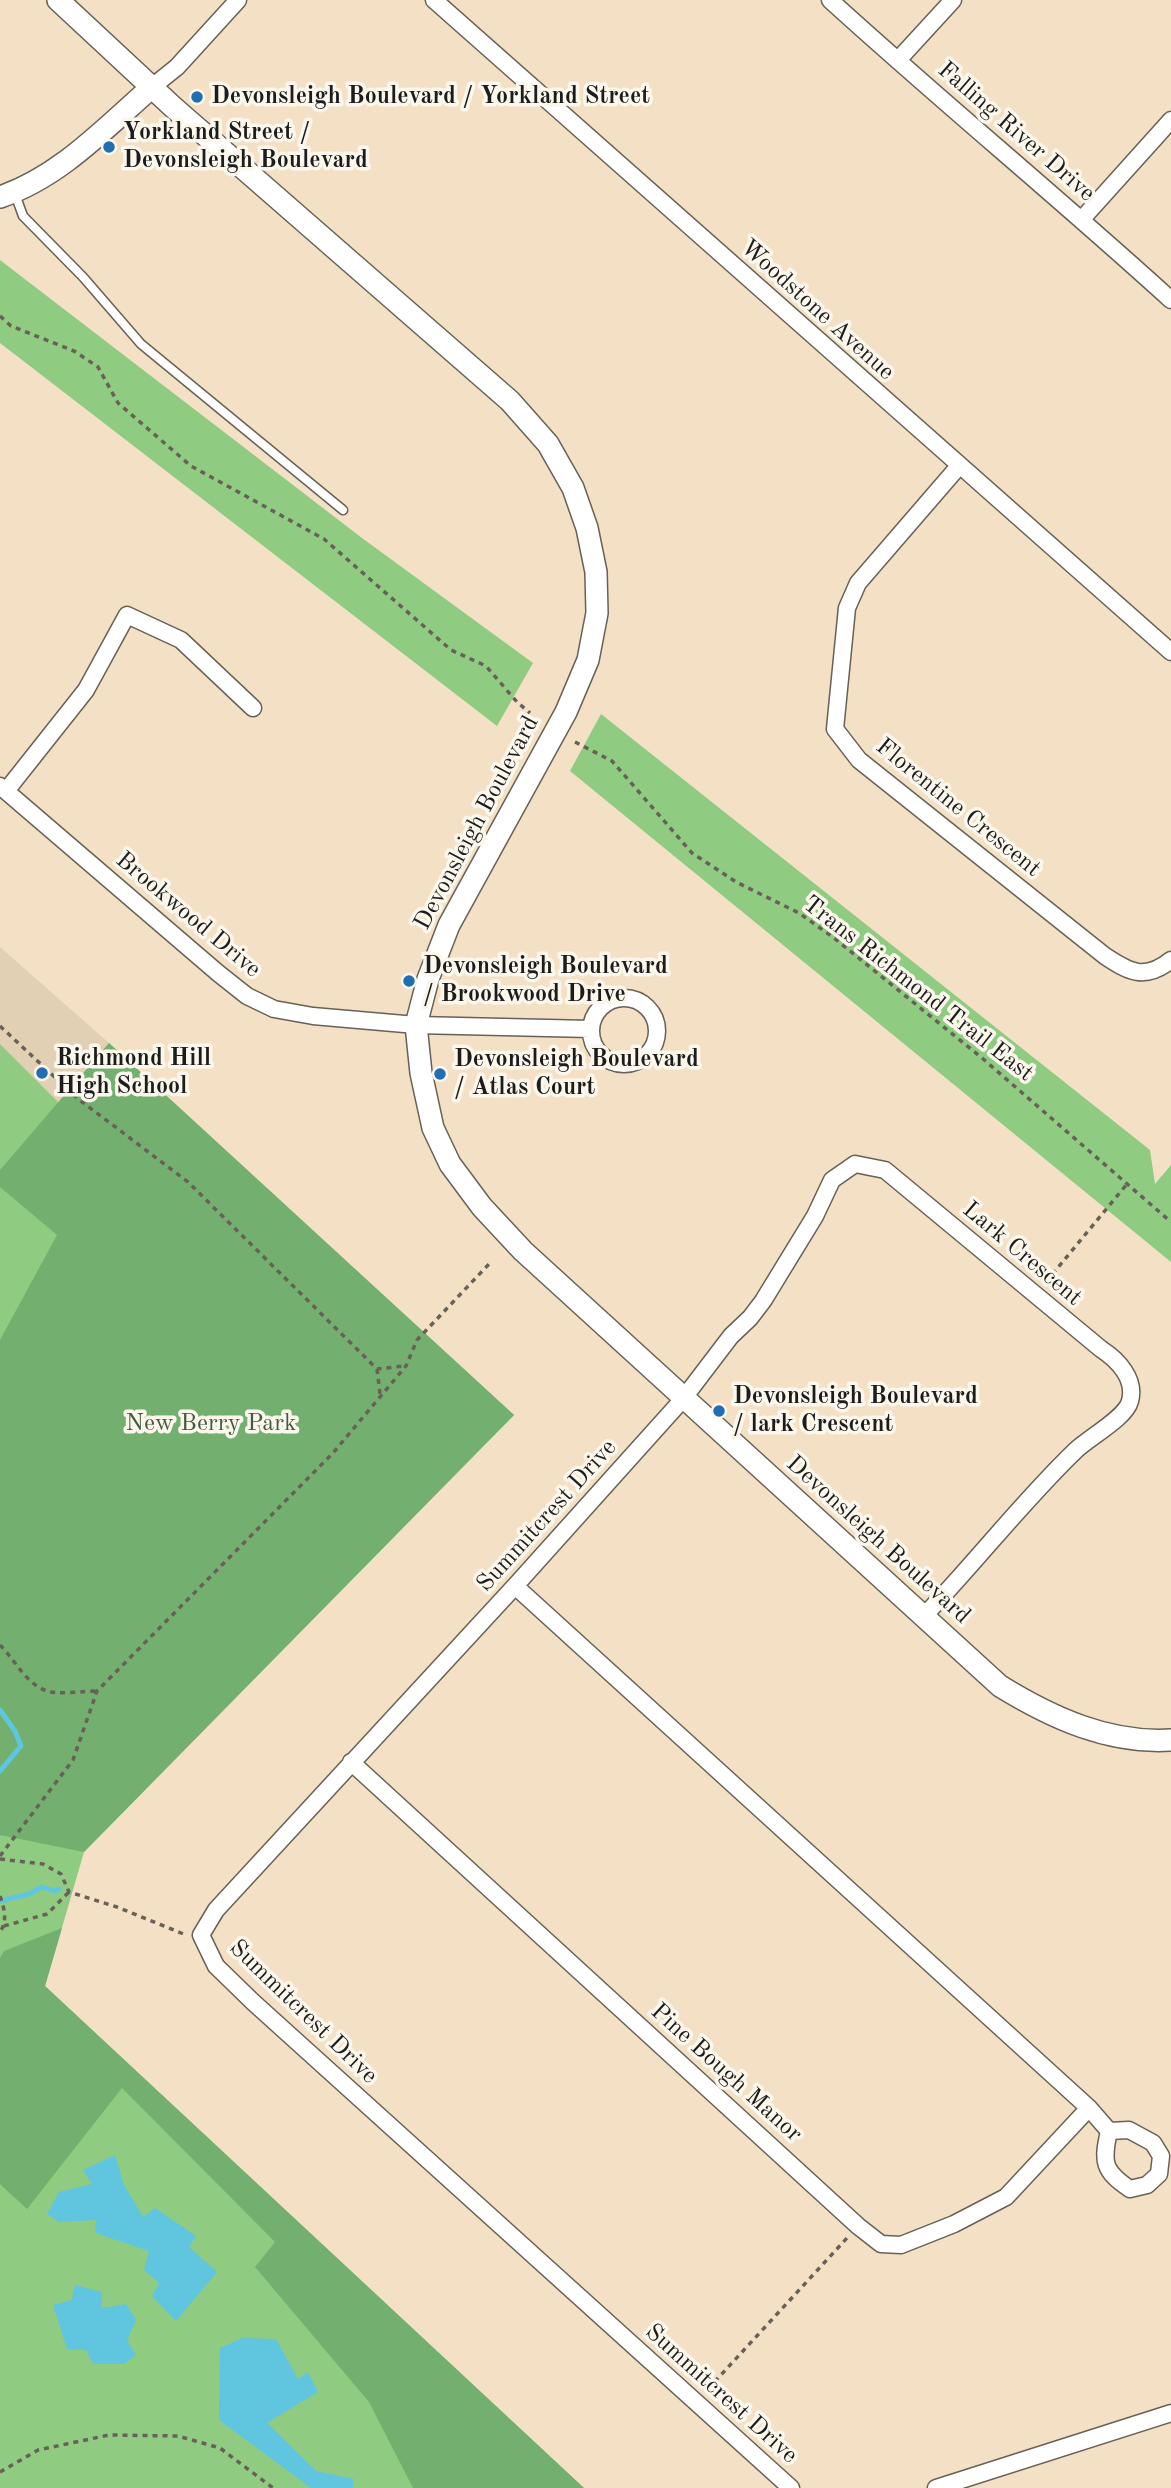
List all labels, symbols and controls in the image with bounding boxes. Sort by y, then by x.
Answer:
street label: Falling River Drive [931,56,1101,208]
place label: Devonsleigh Boulevard / Yorkland Street [211,83,650,111]
marker: Devonsleigh Boulevard / Yorkland Street [189,89,205,105]
place label: Yorkland Street / Devonsleigh Boulevard [123,119,368,175]
marker: Yorkland Street / Devonsleigh Boulevard [101,139,117,155]
street label: Woodstone Avenue [734,233,900,387]
street label: Devonsleigh Boulevard [408,711,546,935]
street label: Florentine Crescent [870,733,1046,883]
street label: Brookwood Drive [109,846,267,984]
street label: Trans Richmond Trail East [797,890,1039,1088]
place label: Devonsleigh Boulevard / Brookwood Drive [423,953,668,1009]
marker: Devonsleigh Boulevard / Brookwood Drive [401,973,417,989]
place label: Richmond Hill High School [56,1045,211,1101]
place label: Devonsleigh Boulevard / Atlas Court [454,1046,699,1102]
marker: Richmond Hill High School [34,1065,50,1081]
marker: Devonsleigh Boulevard / Atlas Court [432,1066,448,1082]
street label: Lark Crescent [956,1196,1088,1312]
place label: Devonsleigh Boulevard / lark Crescent [733,1383,978,1439]
marker: Devonsleigh Boulevard / lark Crescent [711,1403,727,1419]
park label: New Berry Park [125,1410,297,1438]
street label: Summitcrest Drive [471,1434,623,1598]
street label: Devonsleigh Boulevard [780,1450,976,1630]
street label: Summitcrest Drive [223,1934,383,2090]
street label: Pine Bough Manor [644,1997,808,2149]
street label: Summitcrest Drive [639,2318,803,2470]

